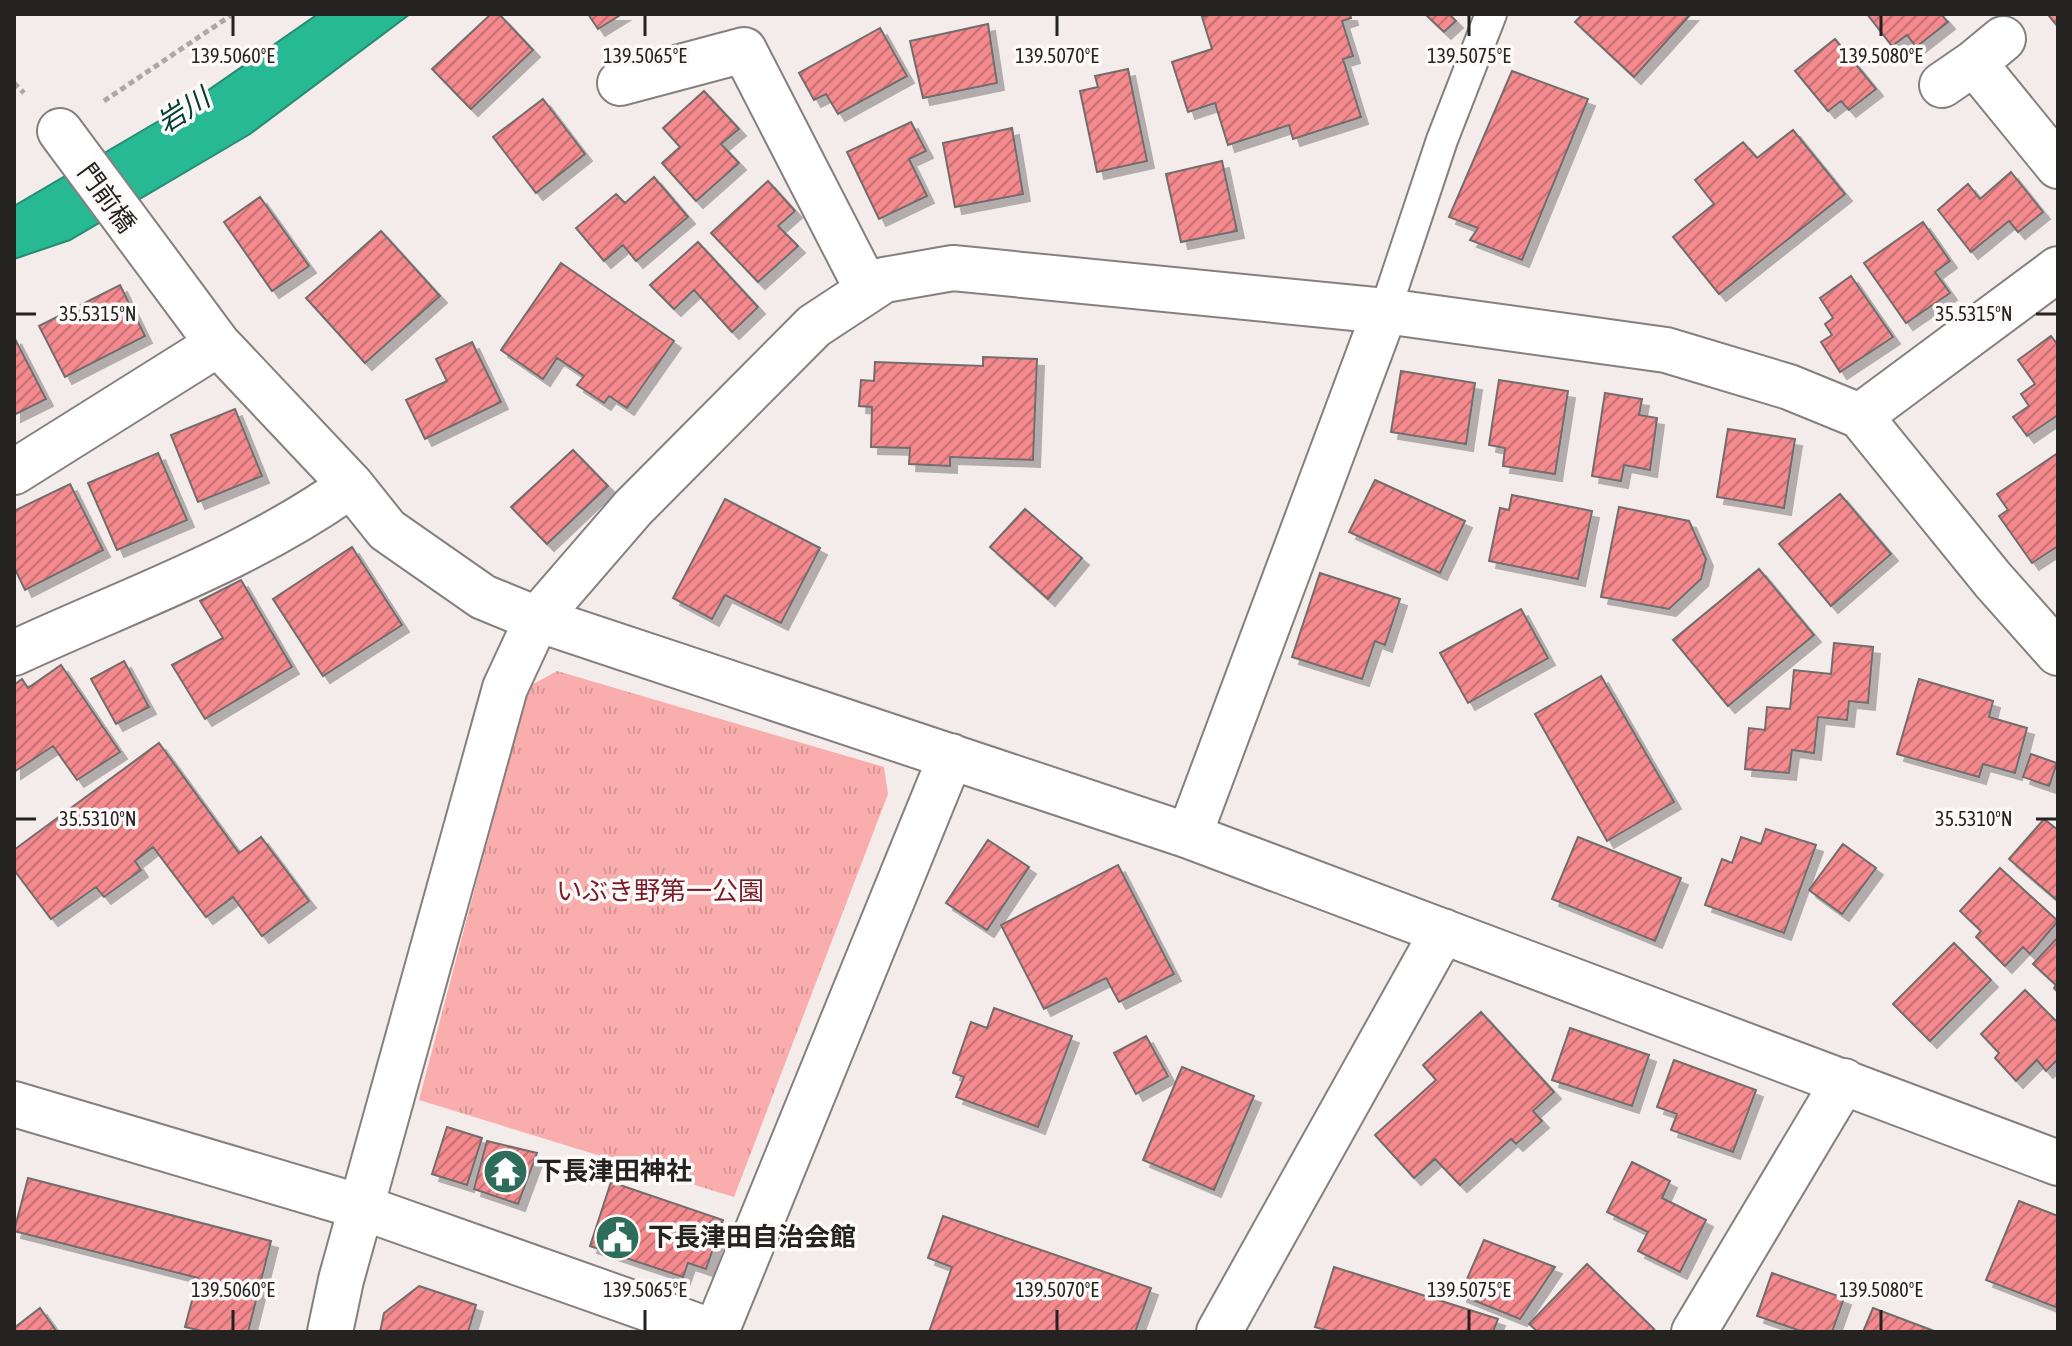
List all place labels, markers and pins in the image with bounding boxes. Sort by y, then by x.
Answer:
temple icon: 下長津田神社 [481,1147,529,1195]
place label: 下長津田神社 [536,1156,692,1186]
public building icon: 下長津田自治会館 [593,1213,641,1261]
place label: 下長津田自治会館 [648,1222,856,1252]

